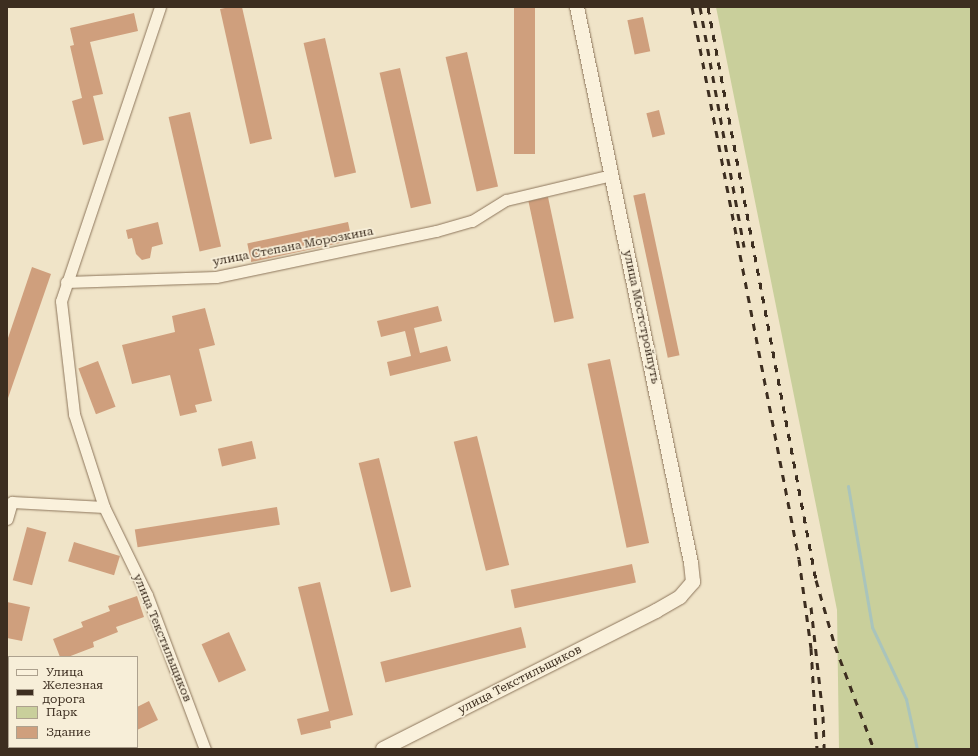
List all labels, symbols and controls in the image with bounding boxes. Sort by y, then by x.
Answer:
street label: улица Степана Морозкина [212,224,374,270]
street label: улица Мостстройпуть [620,249,662,385]
street label: улица Текстильщиков [130,572,194,704]
street label: улица Текстильщиков [456,643,584,717]
legend [8,656,138,748]
text: Улица [46,665,83,679]
text: Железная дорога [42,678,103,706]
text: Парк [46,705,78,719]
text: Здание [46,725,90,739]

